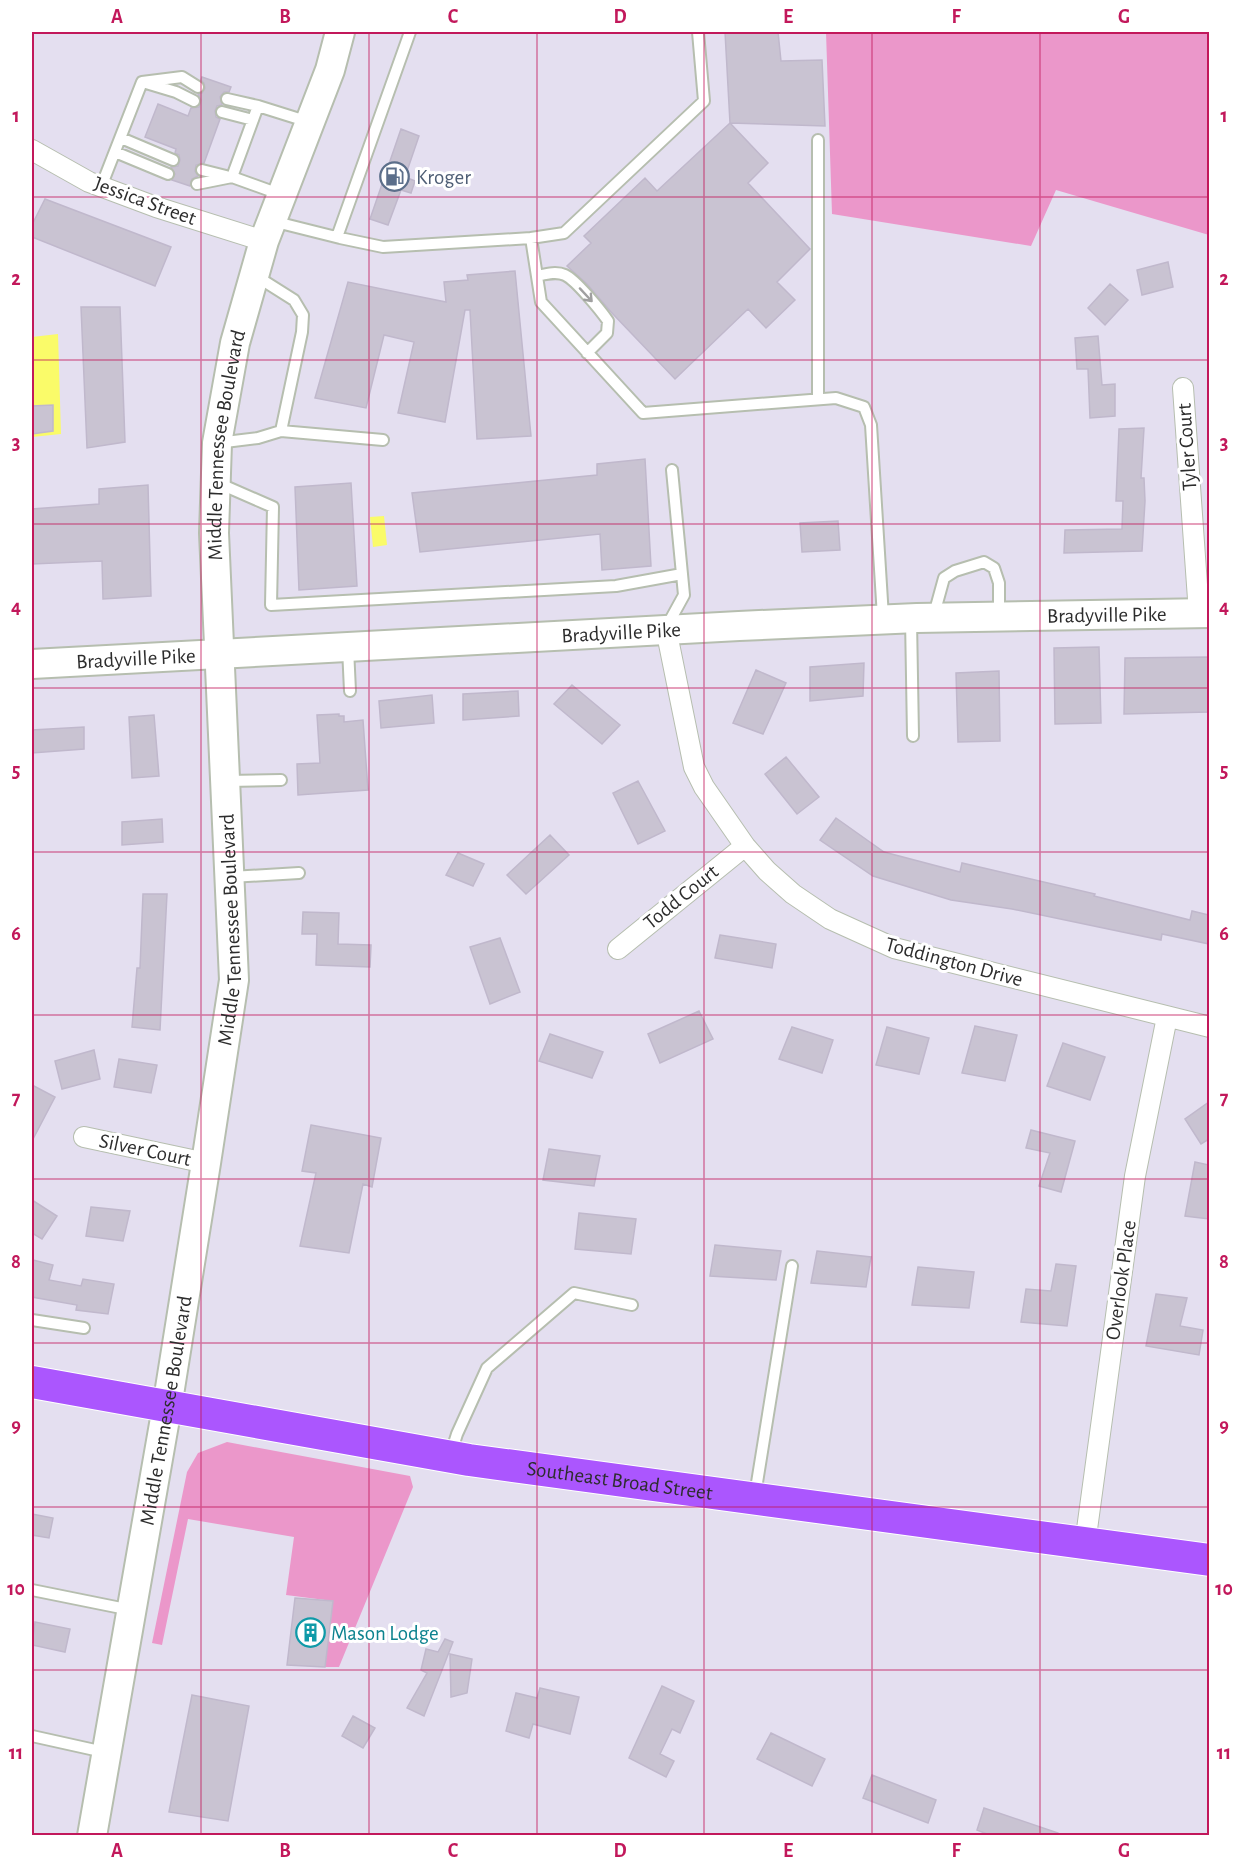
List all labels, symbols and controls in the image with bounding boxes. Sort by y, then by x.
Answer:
text: A [111,7,123,27]
text: B [279,7,291,27]
text: C [448,7,459,27]
text: D [613,7,627,27]
text: E [783,7,793,27]
text: F [951,7,961,27]
text: G [1118,7,1130,27]
text: 1 [12,106,20,126]
text: 1 [1220,106,1228,126]
fuel station icon: Kroger [379,161,411,193]
place label: Kroger [416,167,471,188]
street label: Jessica Street [91,173,199,229]
text: 2 [11,269,21,289]
text: 2 [1219,269,1229,289]
one-way arrow [579,287,593,302]
street label: Middle Tennessee Boulevard [203,327,249,561]
street label: Tyler Court [1173,402,1201,492]
text: 3 [12,433,20,453]
text: 3 [1220,433,1228,453]
text: 4 [11,597,21,617]
text: 4 [1219,597,1229,617]
street label: Bradyville Pike [1047,603,1167,626]
street label: Bradyville Pike [561,619,681,646]
street label: Bradyville Pike [76,645,196,672]
text: 5 [12,761,20,781]
text: 5 [1220,761,1228,781]
street label: Middle Tennessee Boulevard [214,813,245,1047]
street label: Todd Court [640,861,723,933]
text: 6 [11,924,21,944]
text: 6 [1219,924,1229,944]
street label: Toddington Drive [883,934,1025,990]
text: 7 [12,1088,21,1108]
text: 7 [1220,1088,1229,1108]
street label: Silver Court [97,1130,193,1170]
street label: Overlook Place [1102,1219,1140,1341]
text: 8 [11,1252,21,1272]
text: 8 [1219,1252,1229,1272]
street label: Middle Tennessee Boulevard [136,1294,195,1527]
text: 9 [11,1416,21,1436]
text: 9 [1219,1416,1229,1436]
street label: Southeast Broad Street [526,1457,714,1503]
text: 10 [7,1579,25,1599]
text: 10 [1215,1579,1233,1599]
building icon: Mason Lodge [294,1617,326,1649]
place label: Mason Lodge [331,1623,439,1644]
text: 11 [9,1743,23,1763]
text: 11 [1217,1743,1231,1763]
text: A [111,1841,123,1861]
text: B [279,1841,291,1861]
text: C [448,1841,459,1861]
text: D [613,1841,627,1861]
text: E [783,1841,793,1861]
text: F [951,1841,961,1861]
text: G [1118,1841,1130,1861]

